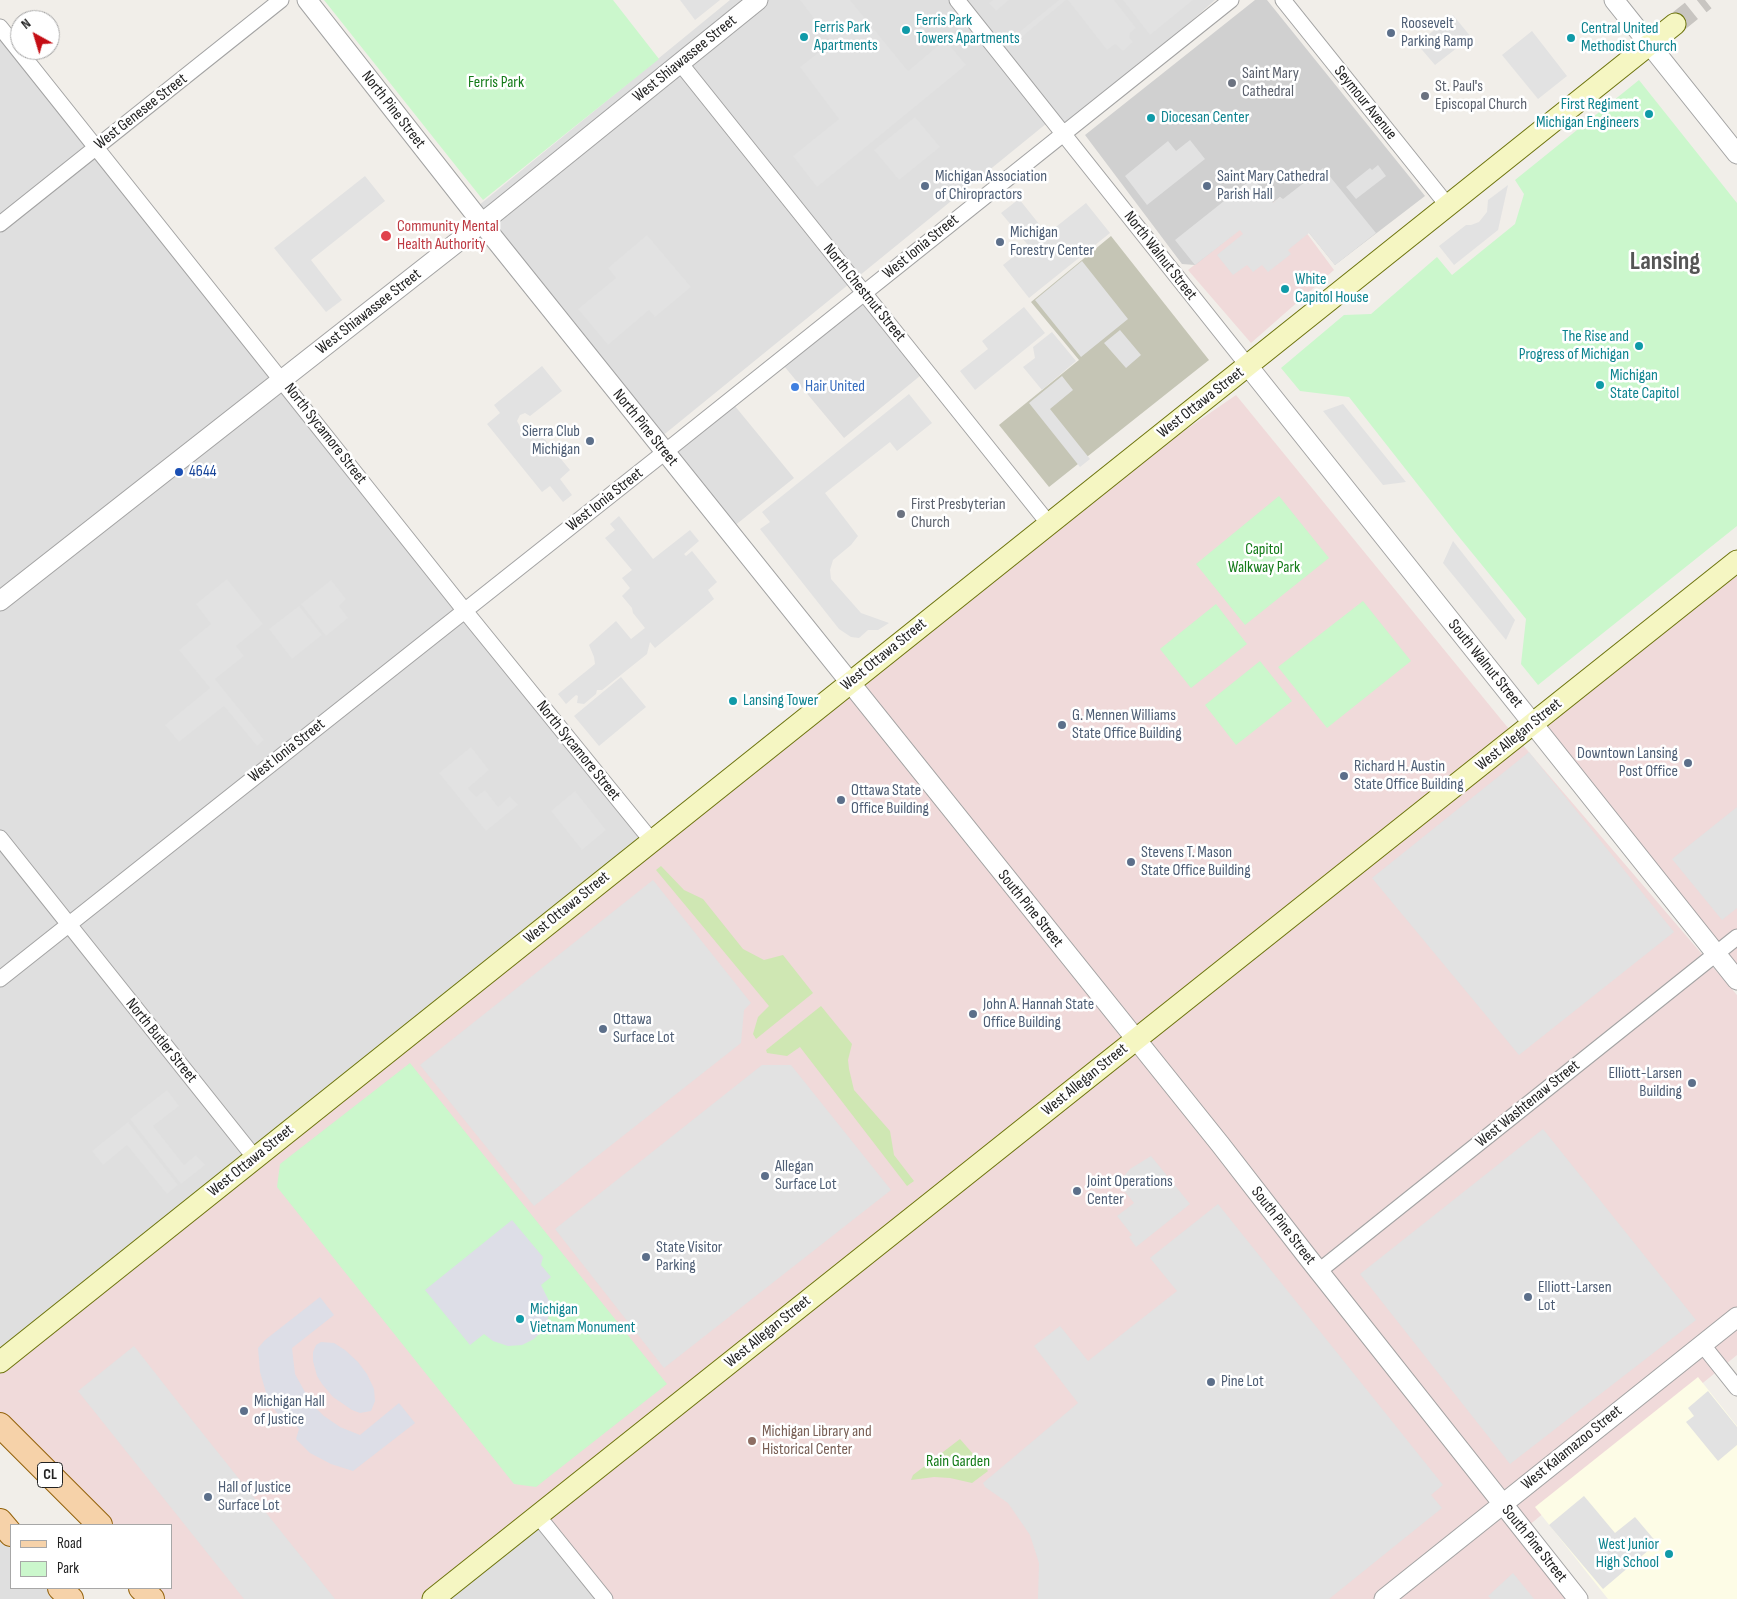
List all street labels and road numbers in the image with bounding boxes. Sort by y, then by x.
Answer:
street label: West Shiawassee Street [629,11,741,107]
street label: Seymour Avenue [1329,62,1401,144]
street label: North Pine Street [357,67,429,153]
street label: West Genesee Street [91,70,191,154]
street label: North Walnut Street [1119,208,1201,304]
street label: West Ionia Street [879,211,963,283]
street label: North Chestnut Street [819,240,909,346]
street label: West Shiawassee Street [313,265,425,359]
street label: West Ottawa Street [1154,363,1248,443]
street label: North Sycamore Street [280,380,370,488]
street label: North Pine Street [608,386,682,470]
street label: West Ionia Street [563,464,647,536]
street label: West Ottawa Street [837,615,931,695]
street label: South Walnut Street [1443,616,1527,712]
street label: West Allegan Street [1472,695,1566,775]
street label: North Sycamore Street [532,697,624,805]
street label: West Ionia Street [245,715,329,787]
street label: South Pine Street [993,867,1067,951]
street label: West Ottawa Street [520,868,614,948]
street label: North Butler Street [121,995,201,1087]
street label: West Allegan Street [1038,1040,1132,1120]
street label: West Washtenaw Street [1472,1056,1584,1152]
street label: West Ottawa Street [204,1121,298,1201]
street label: South Pine Street [1247,1183,1319,1269]
street label: West Allegan Street [721,1292,815,1372]
street label: West Kalamazoo Street [1518,1402,1626,1494]
road number: CL [38,1462,62,1488]
street label: South Pine Street [1497,1502,1571,1586]

